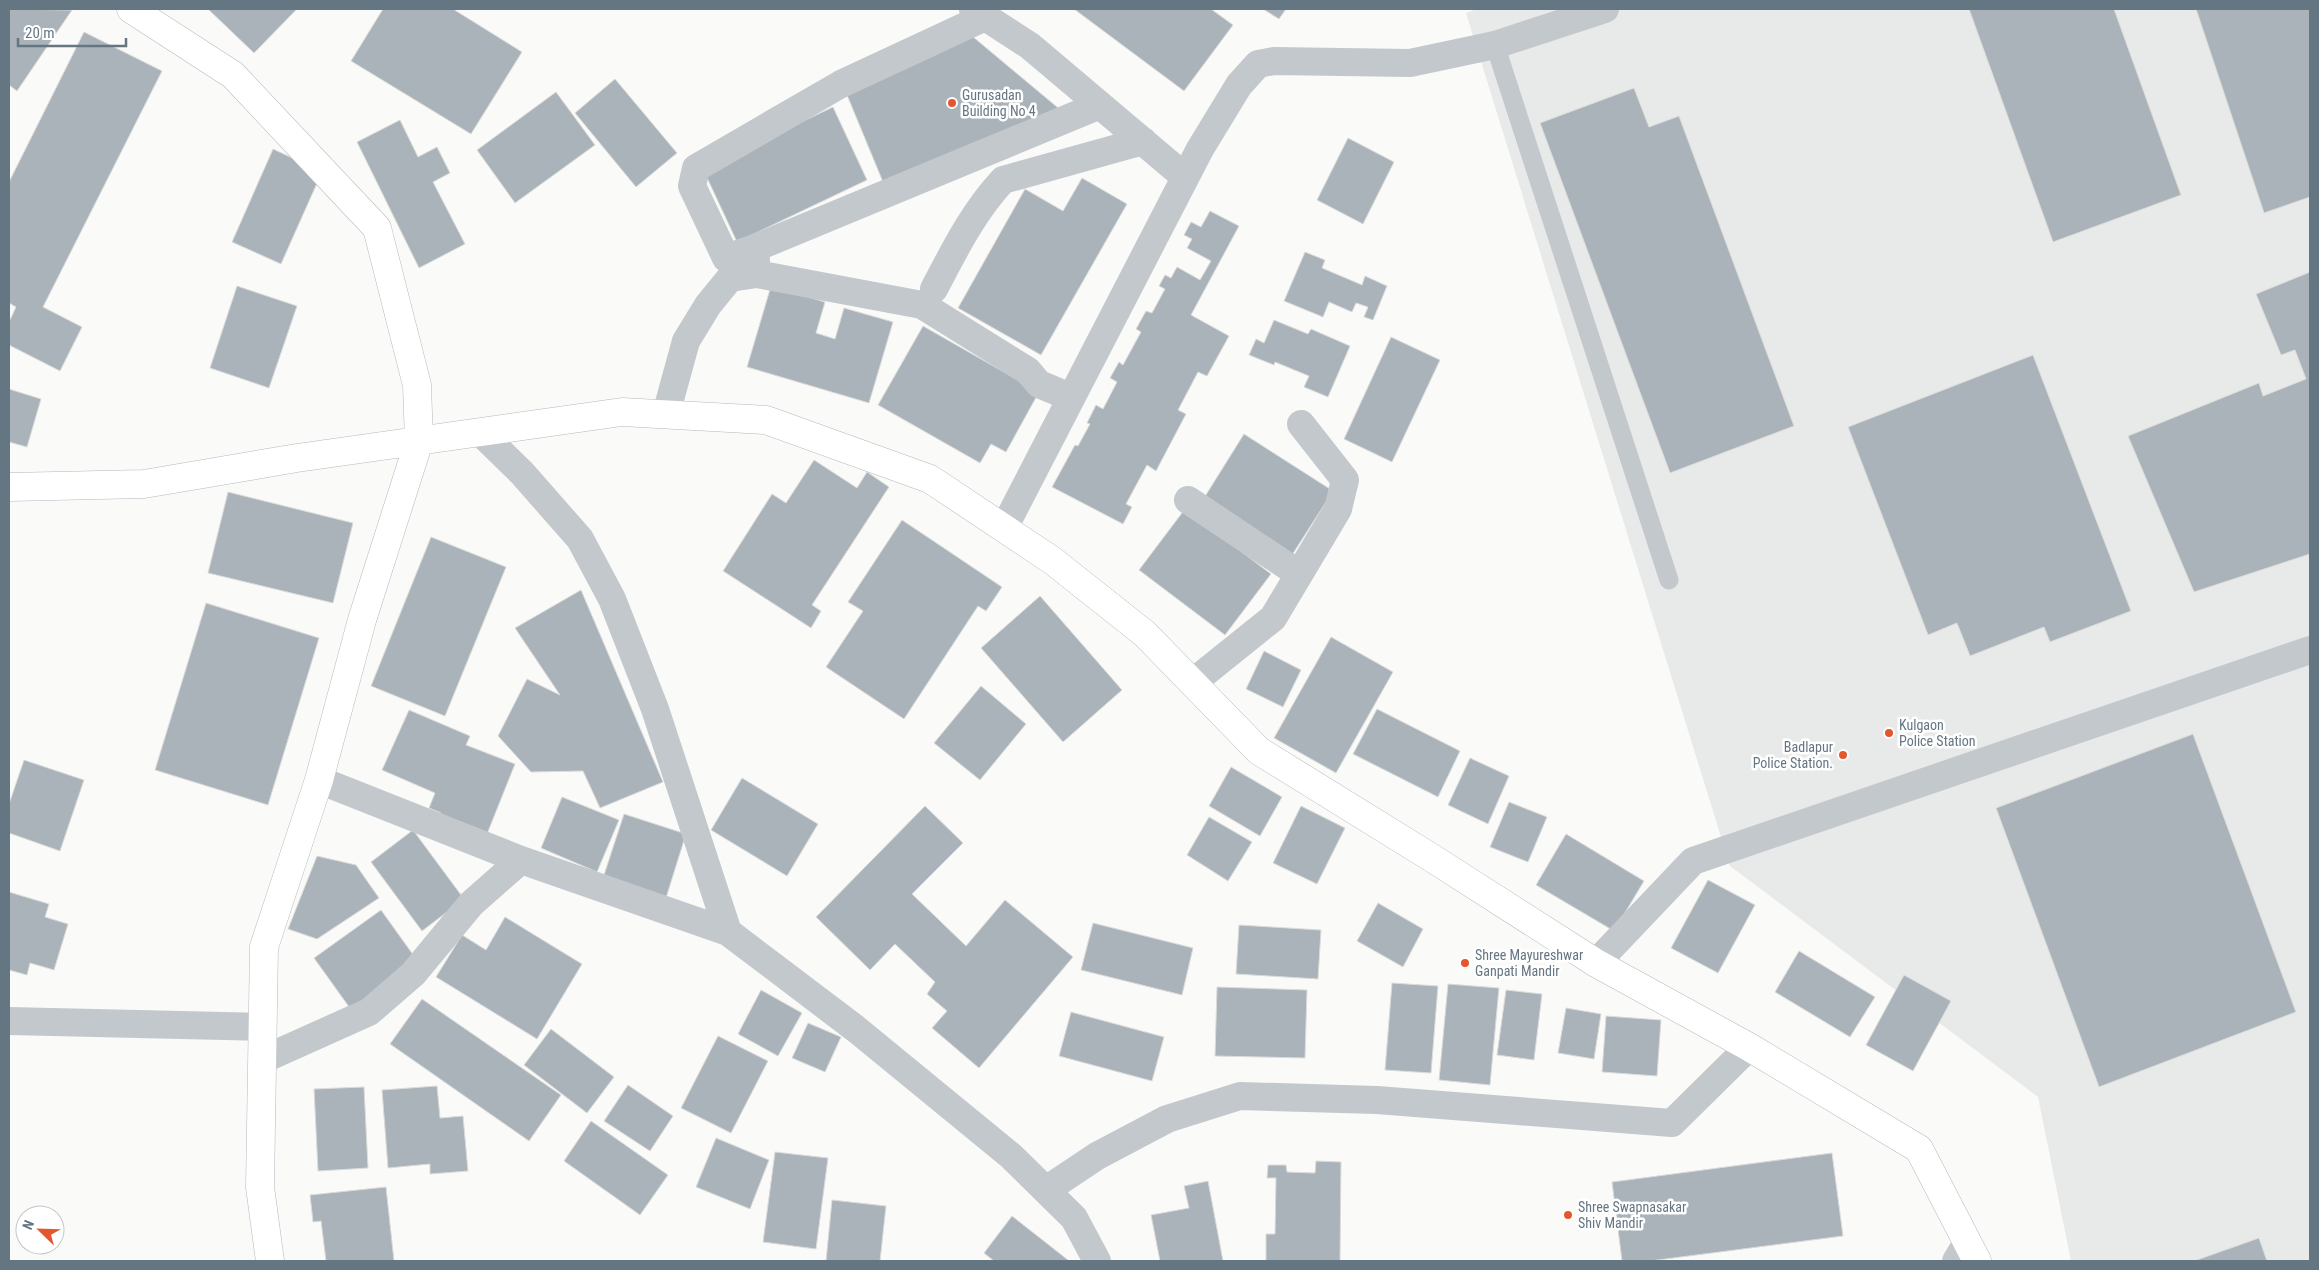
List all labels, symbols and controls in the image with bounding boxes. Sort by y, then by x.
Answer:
scale bar [18,15,125,47]
text: 20 m [25,24,55,42]
place label: Gurusadan Building No 4 [962,87,1036,119]
marker: Gurusadan Building No 4 [946,97,958,109]
place label: Kulgaon Police Station [1899,717,1976,749]
marker: Kulgaon Police Station [1883,727,1895,739]
place label: Badlapur Police Station. [1753,739,1833,771]
marker: Badlapur Police Station. [1837,749,1849,761]
place label: Shree Mayureshwar Ganpati Mandir [1475,947,1583,979]
marker: Shree Mayureshwar Ganpati Mandir [1459,957,1471,969]
place label: Shree Swapnasakar Shiv Mandir [1578,1199,1686,1231]
north arrow [15,1205,65,1255]
marker: Shree Swapnasakar Shiv Mandir [1562,1209,1574,1221]
text: N [19,1218,37,1232]

